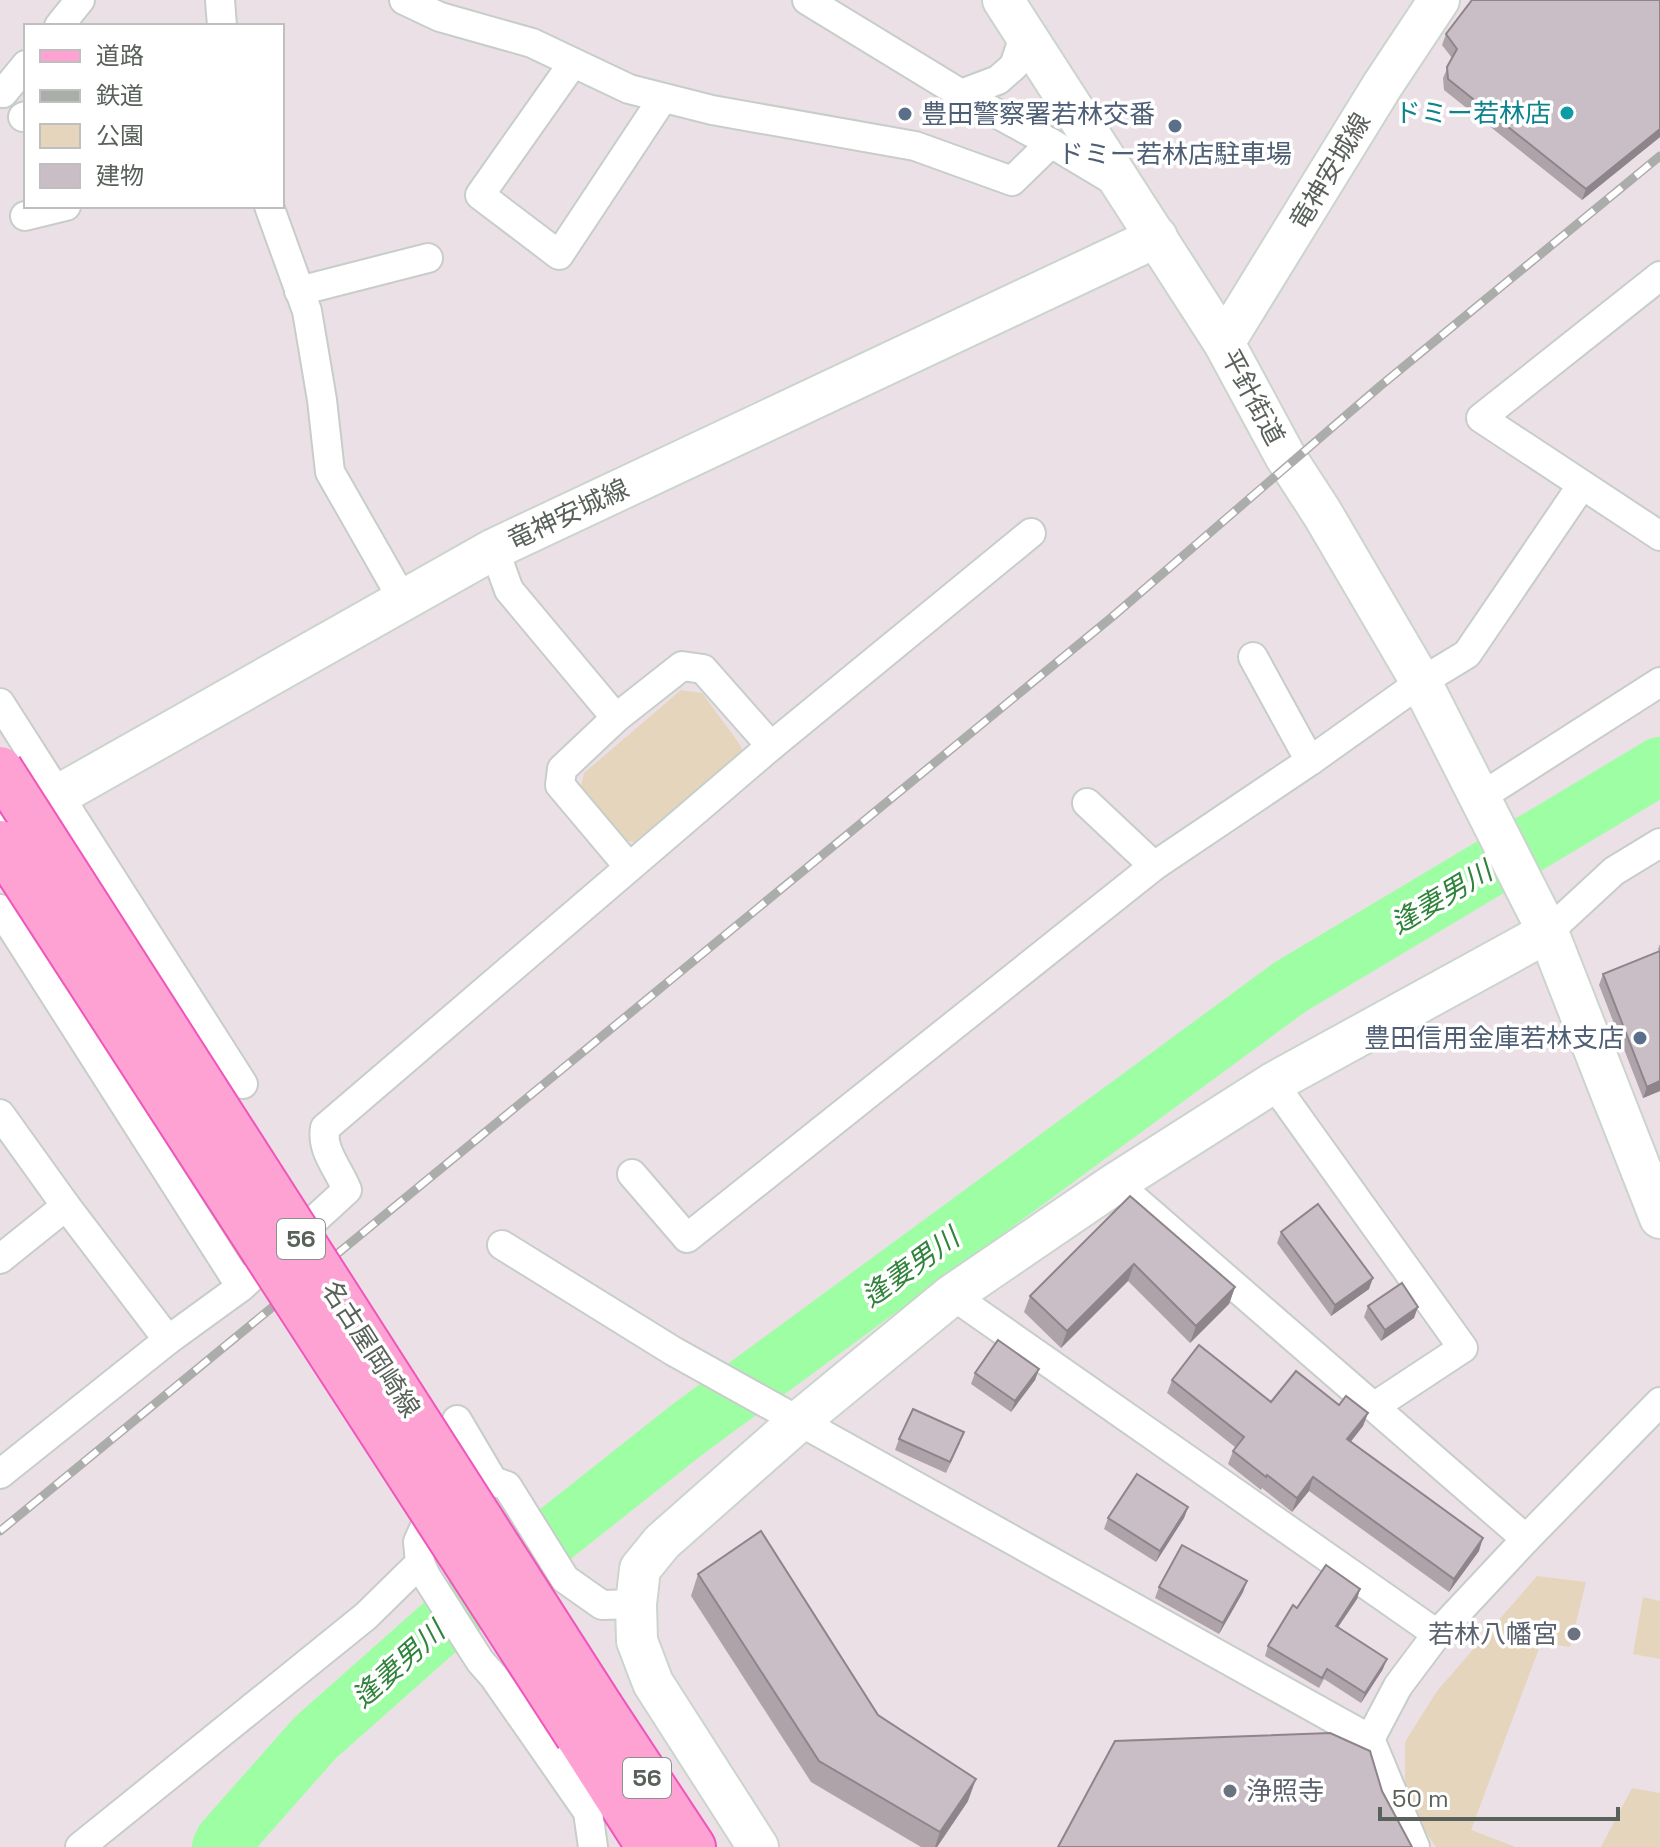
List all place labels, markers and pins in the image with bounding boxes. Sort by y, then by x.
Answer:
place label: ドミー若林店 [1395,96,1551,130]
place label: 豊田警察署若林交番 [921,97,1155,131]
marker: ドミー若林店 [1558,104,1576,122]
marker: 豊田警察署若林交番 [896,105,914,123]
marker: ドミー若林店駐車場 [1166,117,1184,135]
place label: ドミー若林店駐車場 [1058,137,1292,171]
place label: 豊田信用金庫若林支店 [1364,1021,1624,1055]
marker: 豊田信用金庫若林支店 [1631,1029,1649,1047]
place label: 若林八幡宮 [1428,1617,1558,1651]
marker: 若林八幡宮 [1565,1625,1583,1643]
place label: 浄照寺 [1246,1774,1324,1808]
marker: 浄照寺 [1221,1782,1239,1800]

